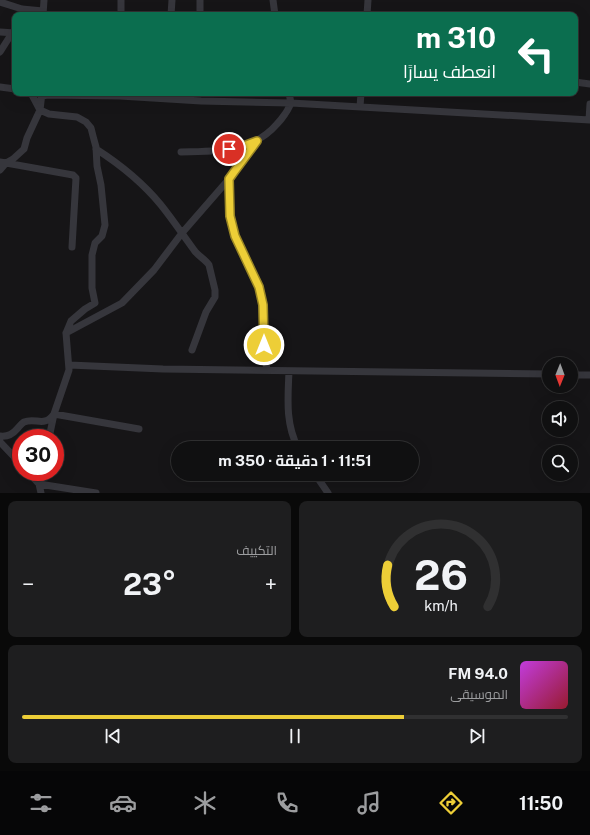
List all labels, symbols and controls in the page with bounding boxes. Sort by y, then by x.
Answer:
text: 310 m [416,21,496,54]
icon: left [510,28,562,80]
text: انعطف يسارًا [403,61,496,82]
pin [212,132,246,166]
icon: arrive [218,138,240,160]
position arrow [243,324,285,366]
north arrow [542,357,578,393]
map controls [542,357,578,481]
button: sound [542,401,578,437]
speed limit sign: 30 [12,429,64,481]
button: search [542,445,578,481]
text: 11:51 · 1 دقيقة · 350 m [218,452,372,469]
text: التكييف [236,543,277,558]
text: 26 [414,550,467,599]
text: 23° [123,566,176,602]
text: − [22,571,34,597]
text: + [265,571,277,597]
text: km/h [424,597,457,614]
text: 94.0 FM [448,665,508,682]
text: الموسيقى [450,687,508,702]
icon: previous [102,725,124,747]
icon: pause [284,725,306,747]
icon: next [466,725,488,747]
icon: filters [27,789,55,817]
icon: car [109,789,137,817]
icon: climate [191,789,219,817]
icon: phone [273,789,301,817]
icon: music [355,789,383,817]
icon: directions [437,789,465,817]
text: 11:50 [519,793,563,814]

